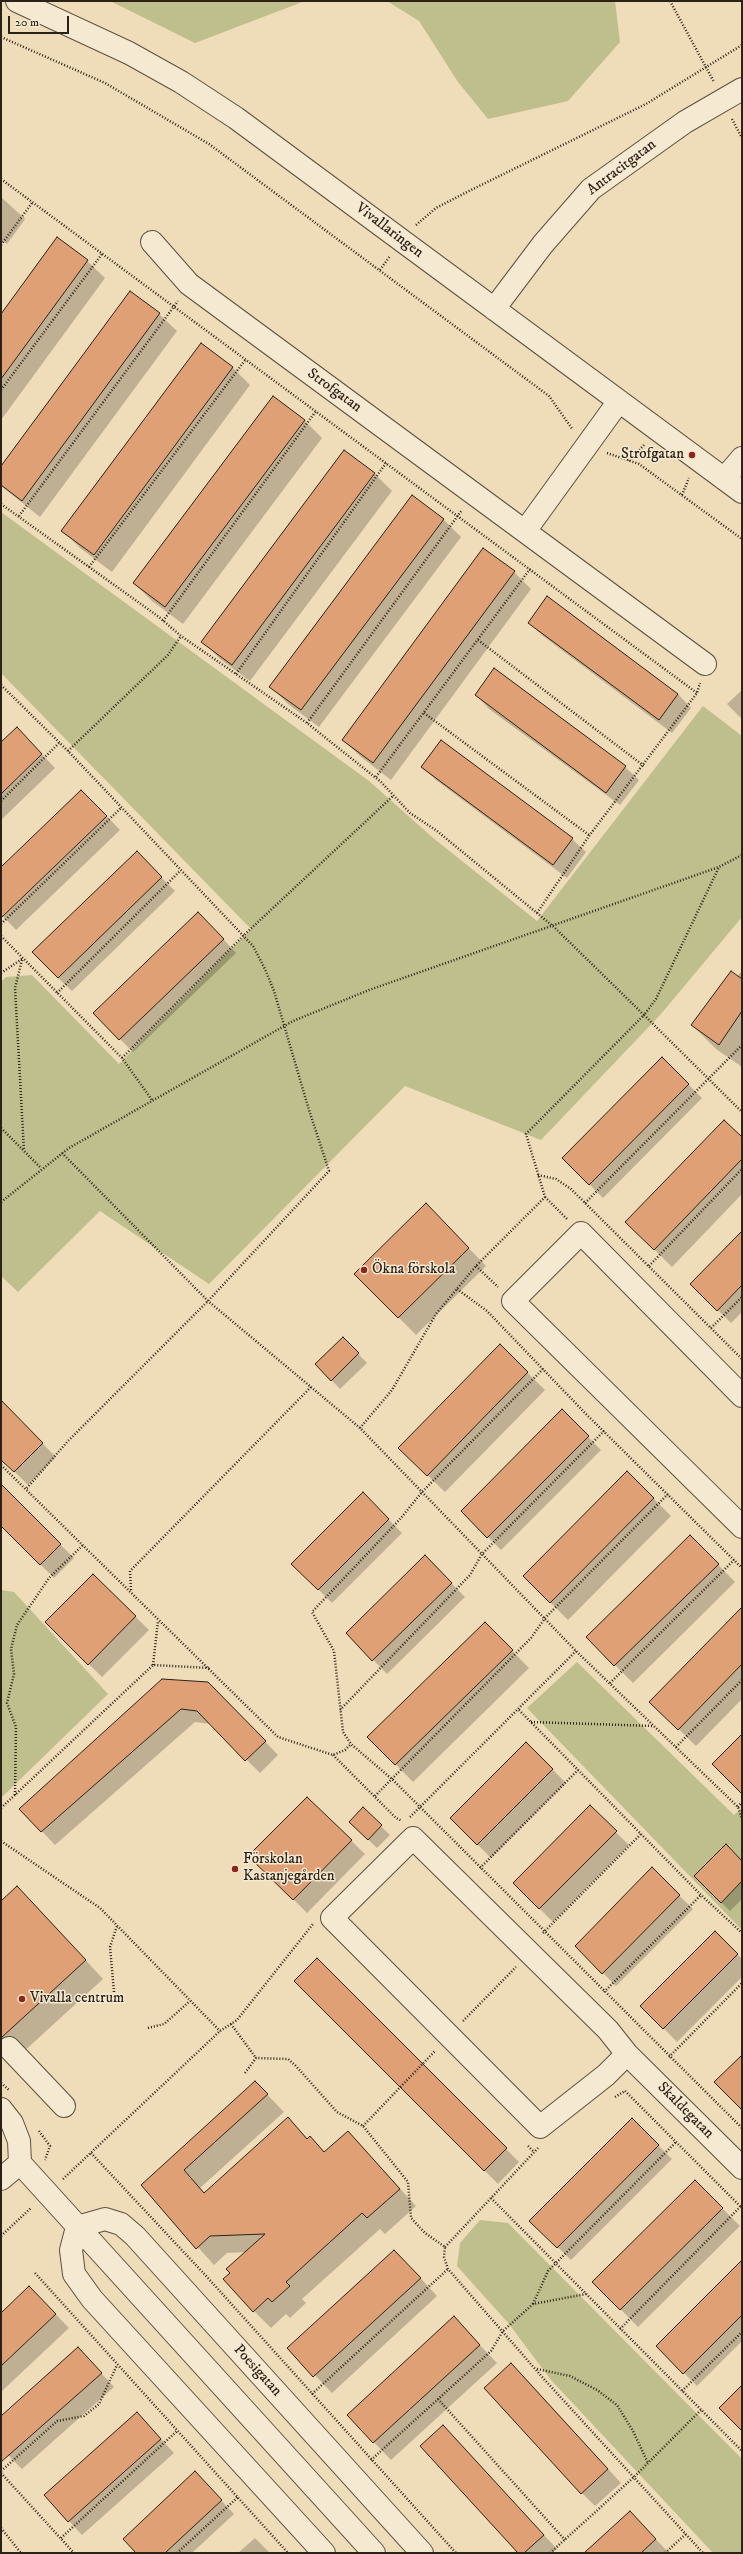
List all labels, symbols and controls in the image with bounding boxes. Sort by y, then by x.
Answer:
scale bar [10,8,71,34]
text: 20 m [15,15,39,30]
street label: Antracitgatan [584,136,660,200]
street label: Vivallaringen [352,200,426,262]
street label: Strofgatan [303,365,365,417]
place label: Strofgatan [621,446,684,464]
marker: Strofgatan [687,450,697,460]
place label: Ökna förskola [372,1261,455,1279]
marker: Ökna förskola [359,1265,369,1275]
place label: Förskolan Kastanjegården [243,1851,334,1886]
marker: Förskolan Kastanjegården [230,1864,240,1874]
place label: Vivalla centrum [30,1990,124,2008]
marker: Vivalla centrum [17,1994,27,2004]
street label: Skaldegatan [653,2079,717,2143]
street label: Poesigatan [229,2341,285,2401]

